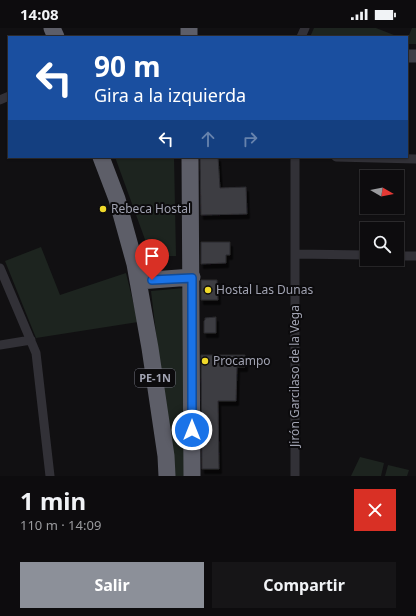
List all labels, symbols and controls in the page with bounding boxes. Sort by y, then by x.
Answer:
text: 14:08 [20,4,59,24]
text: 90 m [94,47,161,85]
icon: left [28,52,80,104]
text: Gira a la izquierda [94,83,246,107]
icon: left [155,128,177,150]
icon: ahead [197,128,219,150]
icon: right [239,128,261,150]
north arrow [360,170,404,214]
map controls [360,170,404,266]
place label: Rebeca Hostal [111,200,191,217]
marker: Rebeca Hostal [98,204,108,214]
button: search [360,222,404,266]
pin [135,239,169,280]
icon: arrive [141,245,163,267]
place label: Hostal Las Dunas [216,281,313,298]
marker: Hostal Las Dunas [203,285,213,295]
street label: Jirón Garcilaso de la Vega [286,305,303,448]
place label: Procampo [213,352,271,369]
marker: Procampo [200,356,210,366]
road number: PE-1N [135,369,175,387]
position arrow [171,409,213,451]
text: 1 min [20,484,86,517]
button: close [354,489,396,531]
text: 110 m · 14:09 [20,516,101,534]
button: Salir [20,562,204,608]
button: Compartir [212,562,396,608]

